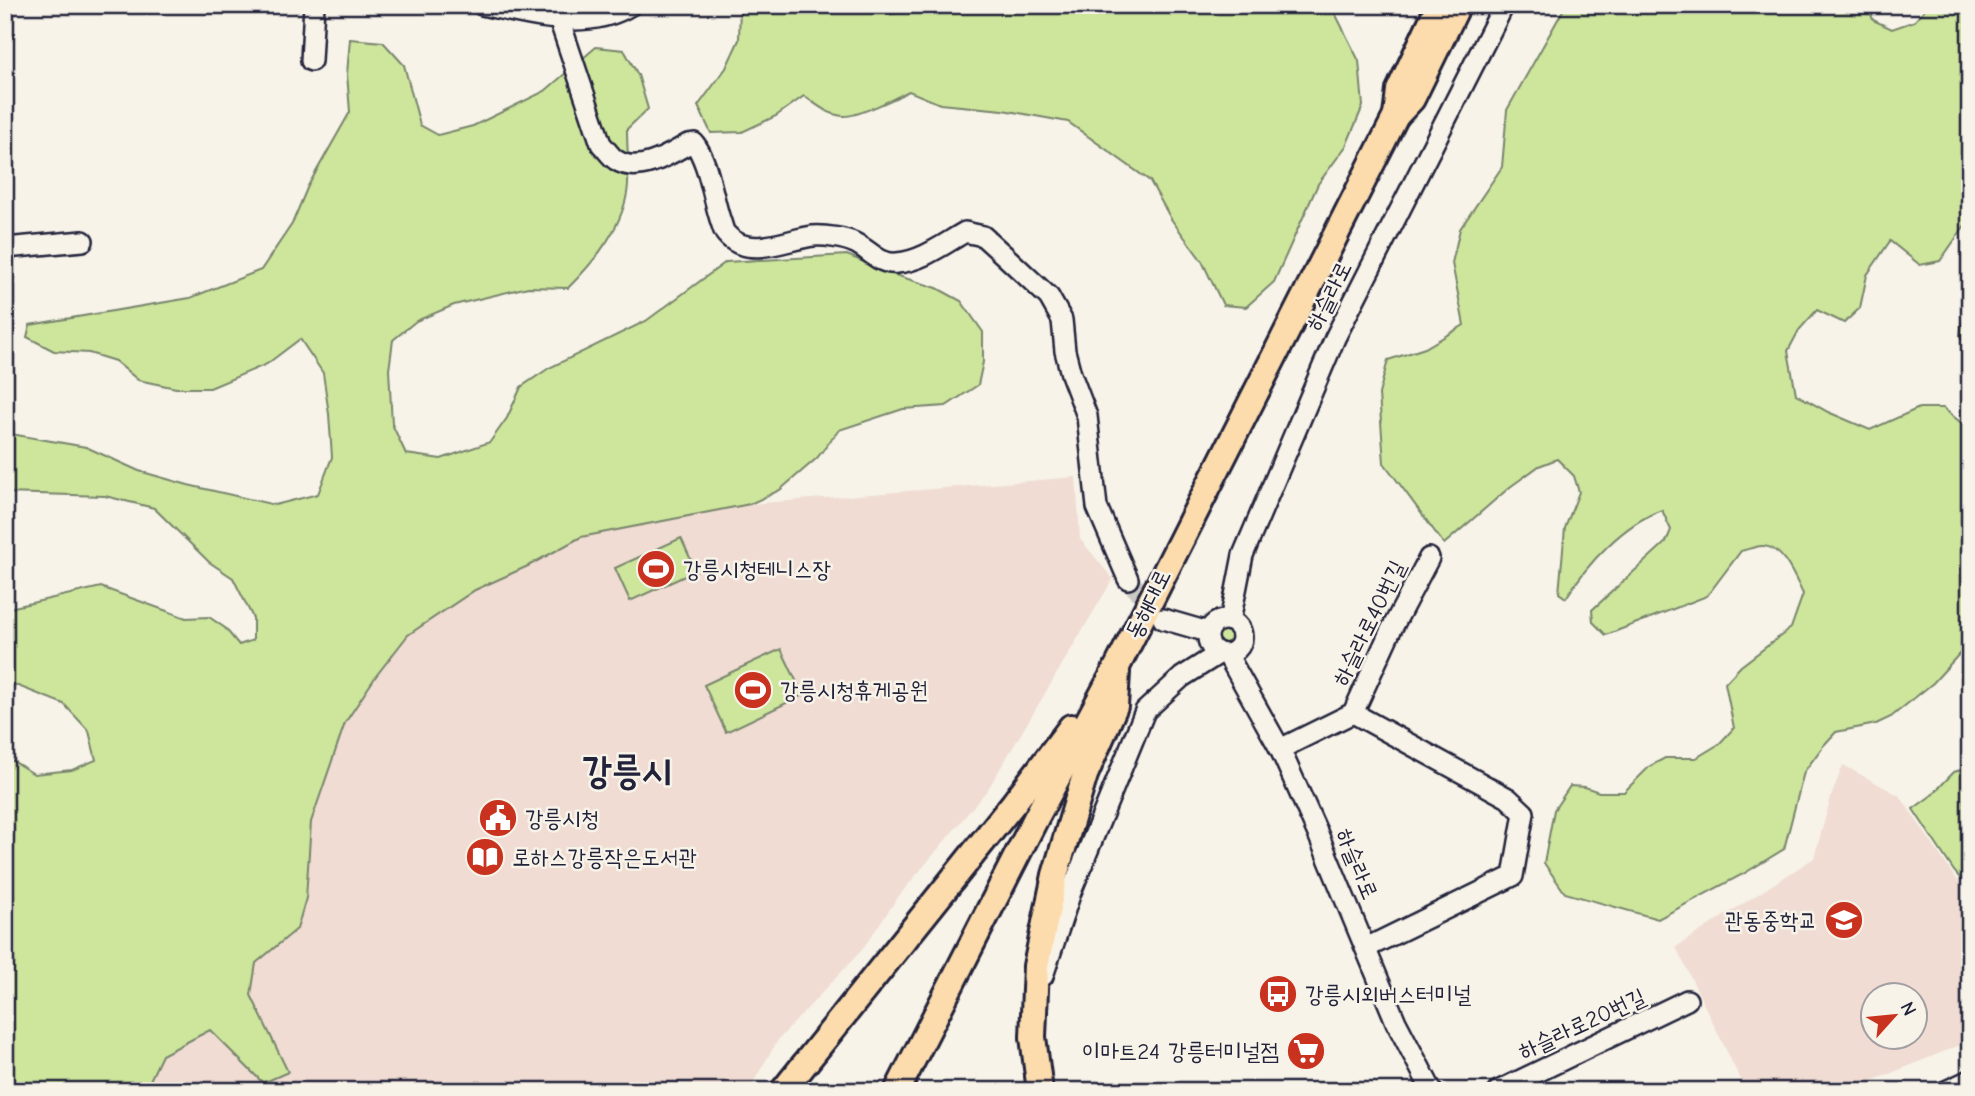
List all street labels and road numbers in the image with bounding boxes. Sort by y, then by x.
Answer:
street label: 하슬라로 [1301,257,1357,335]
street label: 하슬라로40번길 [1327,556,1411,690]
street label: 동해대로 [1120,565,1176,643]
street label: 하슬라로 [1330,825,1384,903]
street label: 하슬라로20번길 [1514,983,1650,1065]

